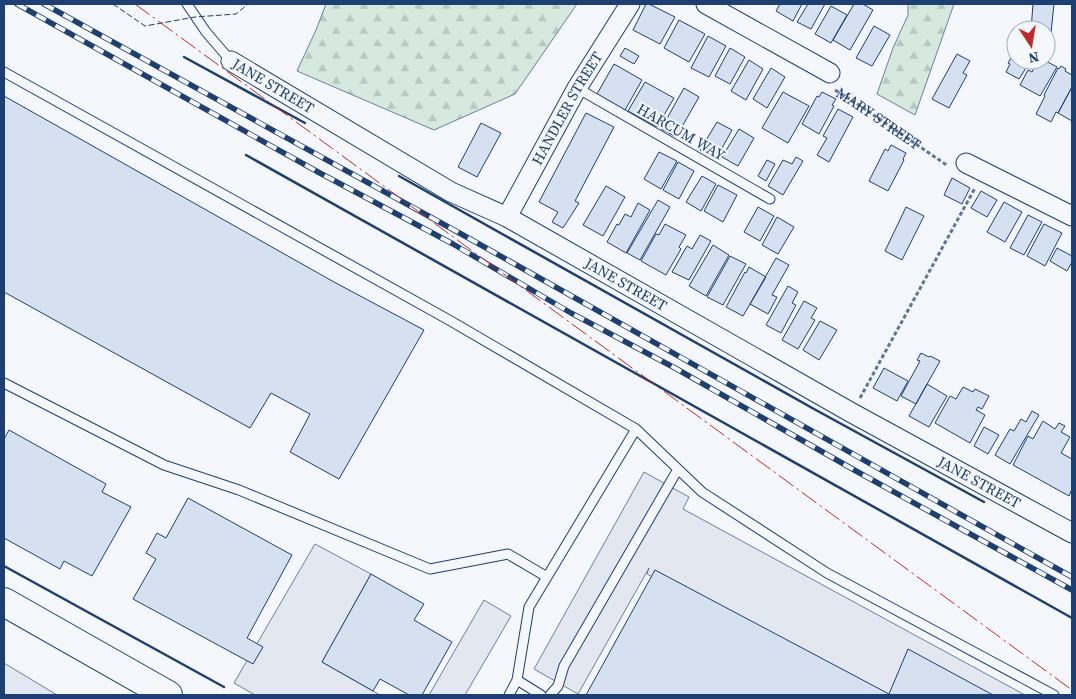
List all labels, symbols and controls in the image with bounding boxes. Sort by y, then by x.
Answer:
north arrow [1006,20,1056,70]
text: N [1027,47,1041,69]
street label: HANDLER STREET [526,48,607,169]
street label: JANE STREET [228,53,318,118]
street label: MARY STREET [832,82,925,154]
street label: HARCUM WAY [633,98,730,166]
street label: JANE STREET [580,252,671,316]
street label: JANE STREET [933,450,1025,513]

